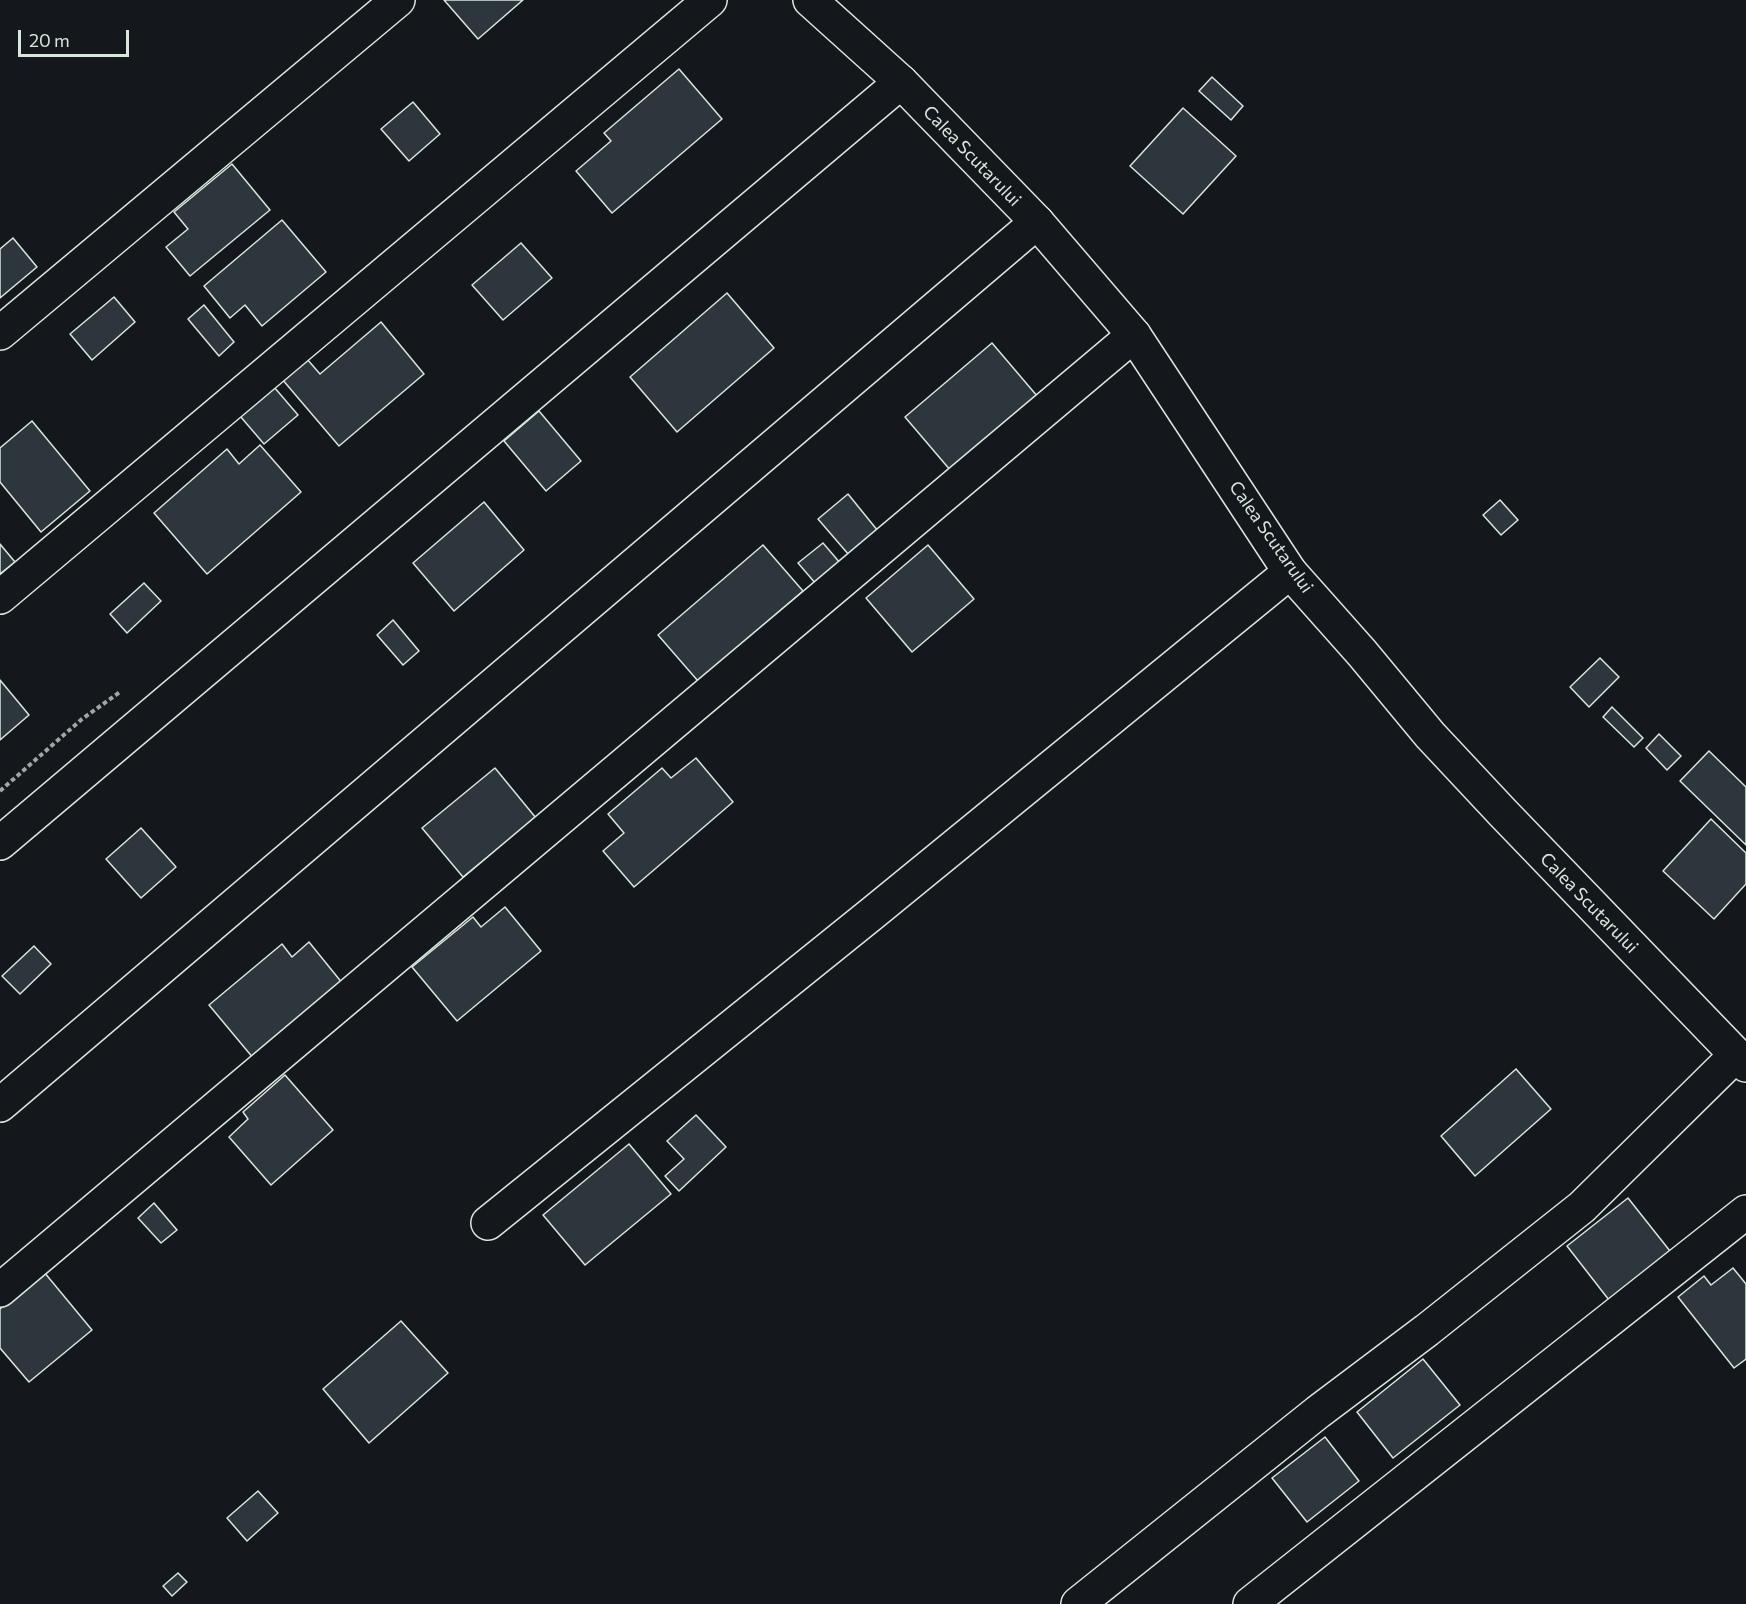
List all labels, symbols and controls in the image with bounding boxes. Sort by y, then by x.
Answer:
scale bar [21,18,132,56]
text: 20 m [29,29,70,51]
street label: Calea Scutarului [919,101,1025,211]
street label: Calea Scutarului [1224,477,1318,597]
street label: Calea Scutarului [1536,848,1642,958]

